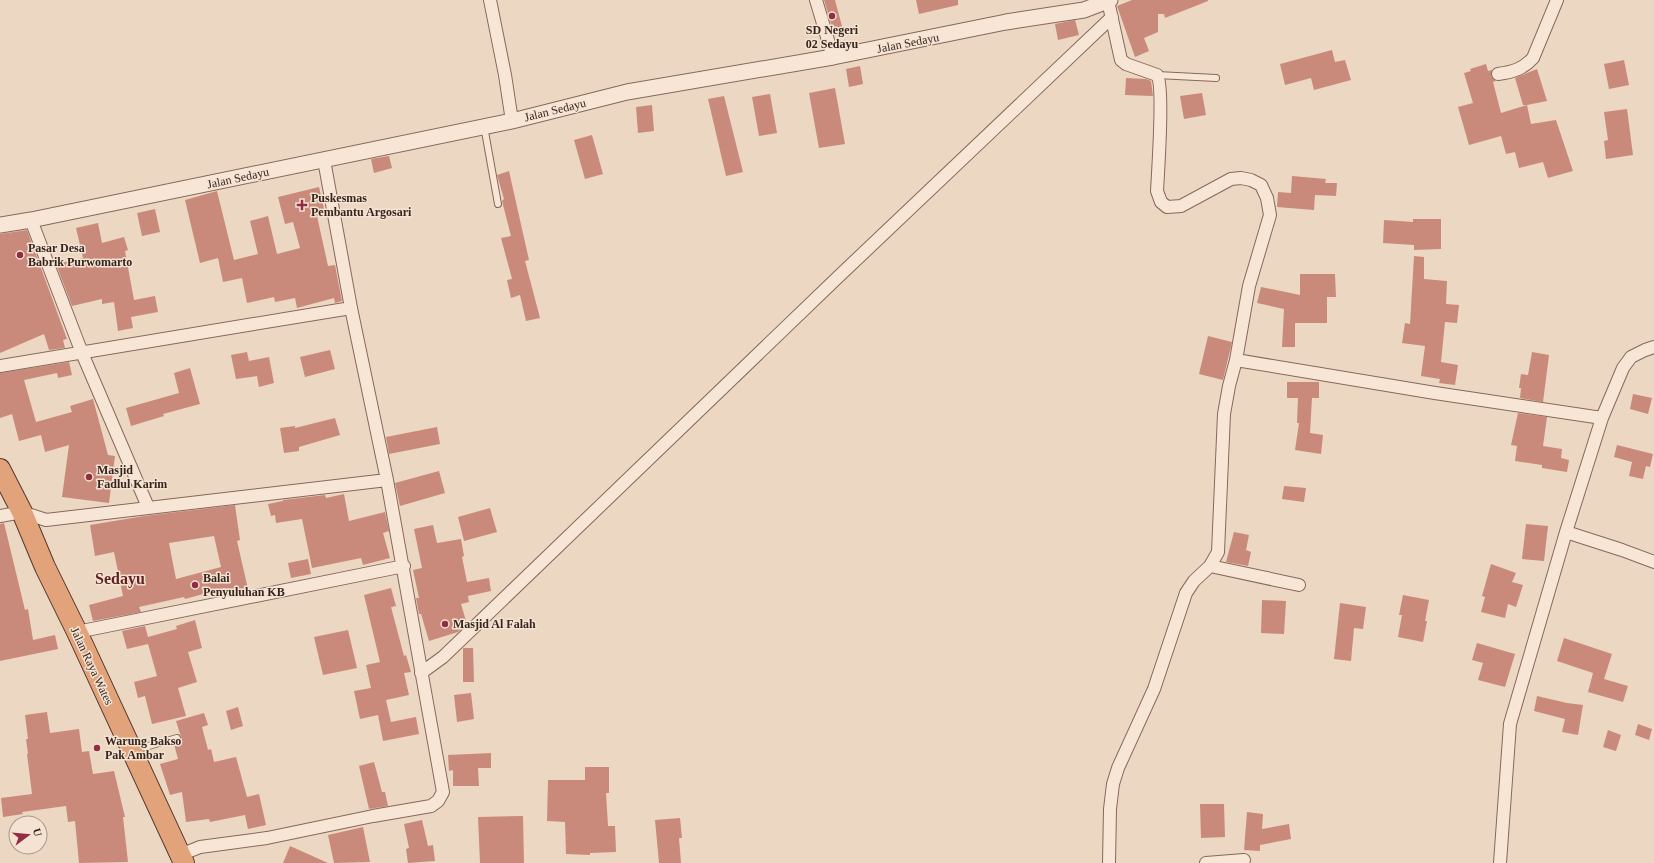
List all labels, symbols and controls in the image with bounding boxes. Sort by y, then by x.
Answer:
marker: SD Negeri 02 Sedayu [827,11,837,21]
place label: SD Negeri 02 Sedayu [806,23,859,51]
street label: Jalan Sedayu [876,30,940,56]
street label: Jalan Sedayu [523,96,587,124]
street label: Jalan Sedayu [206,165,270,191]
place label: Puskesmas Pembantu Argosari [311,191,412,219]
marker: Puskesmas Pembantu Argosari [296,199,308,211]
place label: Pasar Desa Babrik Purwomarto [28,241,132,269]
marker: Pasar Desa Babrik Purwomarto [15,250,25,260]
place label: Masjid Fadlul Karim [97,463,167,491]
marker: Masjid Fadlul Karim [84,472,94,482]
district label: Sedayu [95,570,145,588]
place label: Balai Penyuluhan KB [203,571,285,599]
marker: Balai Penyuluhan KB [190,580,200,590]
place label: Masjid Al Falah [453,617,536,631]
marker: Masjid Al Falah [440,619,450,629]
street label: Jalan Raya Wates [68,625,116,707]
place label: Warung Bakso Pak Ambar [105,734,181,762]
marker: Warung Bakso Pak Ambar [92,743,102,753]
north arrow [8,815,48,855]
text: U [31,827,44,838]

